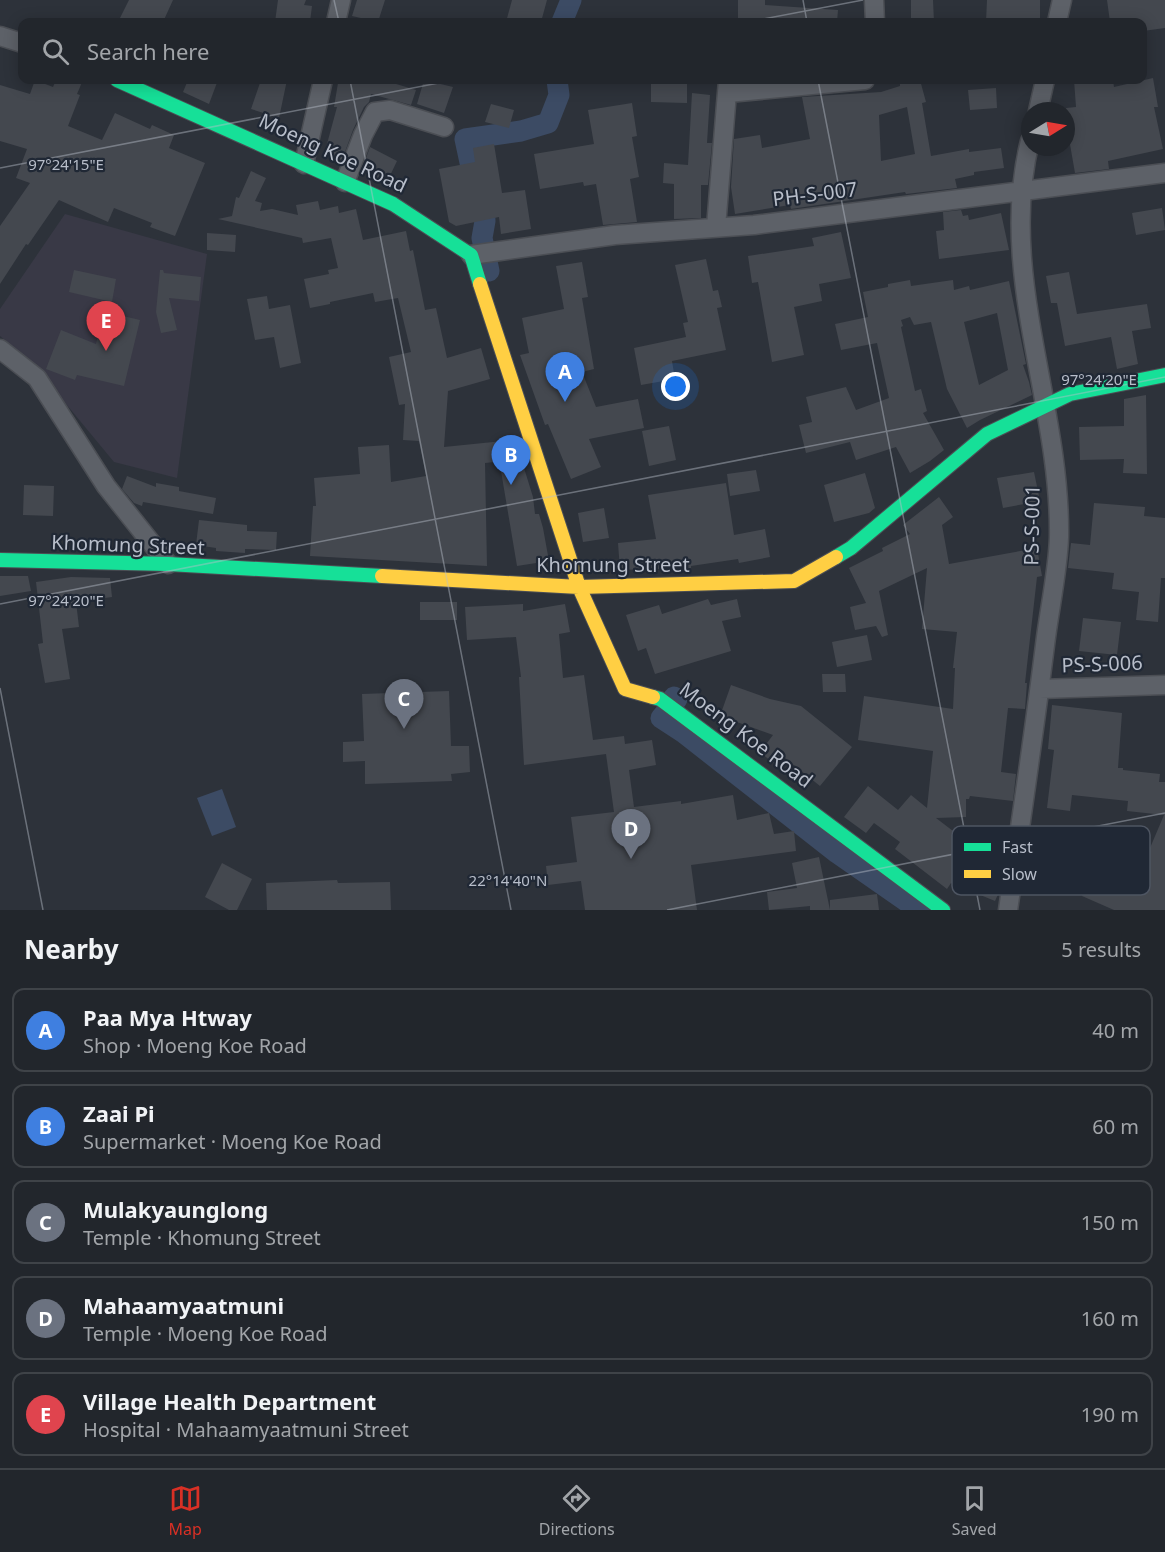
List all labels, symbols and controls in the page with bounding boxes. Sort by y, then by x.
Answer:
search box [18,18,1147,84]
icon: search [39,35,72,68]
text: Search here [87,36,209,66]
north arrow [1021,102,1075,156]
street label: Moeng Koe Road [255,106,412,199]
text: 97°24'15"E [28,154,104,174]
street label: PH-S-007 [771,175,859,212]
pin: E [86,302,126,351]
pin: A [546,352,584,402]
text: 97°24'20"E [1061,369,1137,389]
your location [661,372,690,401]
pin: B [492,436,530,485]
street label: PS-S-001 [1017,484,1046,566]
street label: Khomung Street [51,528,205,561]
street label: Khomung Street [536,551,690,578]
text: 97°24'20"E [28,590,104,610]
street label: PS-S-006 [1061,649,1143,678]
street label: Moeng Koe Road [674,676,818,794]
pin: C [384,680,424,729]
pin: D [612,810,650,859]
legend [952,826,1150,895]
text: Fast [1002,836,1033,858]
text: Slow [1002,863,1037,885]
text: 22°14'40"N [469,870,547,890]
text: Nearby [24,931,119,967]
text: 5 results [1061,936,1141,963]
text: Paa Mya Htway [83,1002,252,1032]
text: A [39,1017,52,1044]
text: 40 m [1092,1017,1139,1044]
text: Shop · Moeng Koe Road [83,1032,307,1059]
text: Zaai Pi [83,1098,155,1128]
text: B [39,1113,52,1140]
text: 60 m [1092,1113,1139,1140]
text: Supermarket · Moeng Koe Road [83,1128,382,1155]
text: Mulakyaunglong [83,1194,268,1224]
text: C [39,1209,52,1236]
text: 150 m [1081,1209,1139,1236]
text: Temple · Khomung Street [83,1224,321,1251]
text: Mahaamyaatmuni [83,1290,284,1320]
text: D [38,1305,53,1332]
text: 160 m [1081,1305,1139,1332]
text: Temple · Moeng Koe Road [83,1320,328,1347]
text: Village Health Department [83,1386,376,1416]
text: E [40,1401,51,1428]
text: 190 m [1081,1401,1139,1428]
text: Hospital · Mahaamyaatmuni Street [83,1416,409,1443]
tab: Map [168,1482,202,1540]
tab: Directions [539,1482,615,1540]
tab: Saved [952,1482,996,1540]

